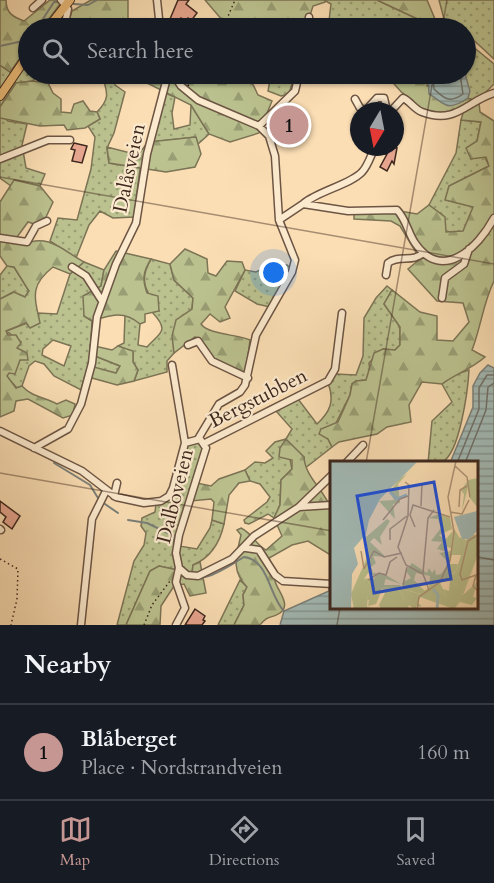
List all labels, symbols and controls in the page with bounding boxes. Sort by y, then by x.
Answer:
search box [18,18,476,84]
icon: search [39,35,72,68]
text: Search here [87,36,194,66]
pin: 1 [270,102,308,148]
north arrow [350,102,404,156]
street label: Dalåsveien [106,120,152,215]
your location [259,258,288,287]
street label: Bergstubben [204,361,312,434]
street label: Dalboveien [150,445,200,546]
inset map [330,461,479,610]
text: Nearby [24,647,112,682]
text: Blåberget [81,724,177,754]
text: 1 [38,739,49,766]
text: 160 m [417,739,470,766]
text: Place · Nordstrandveien [81,754,283,781]
tab: Map [59,813,92,871]
tab: Directions [209,813,279,871]
tab: Saved [397,813,435,871]

